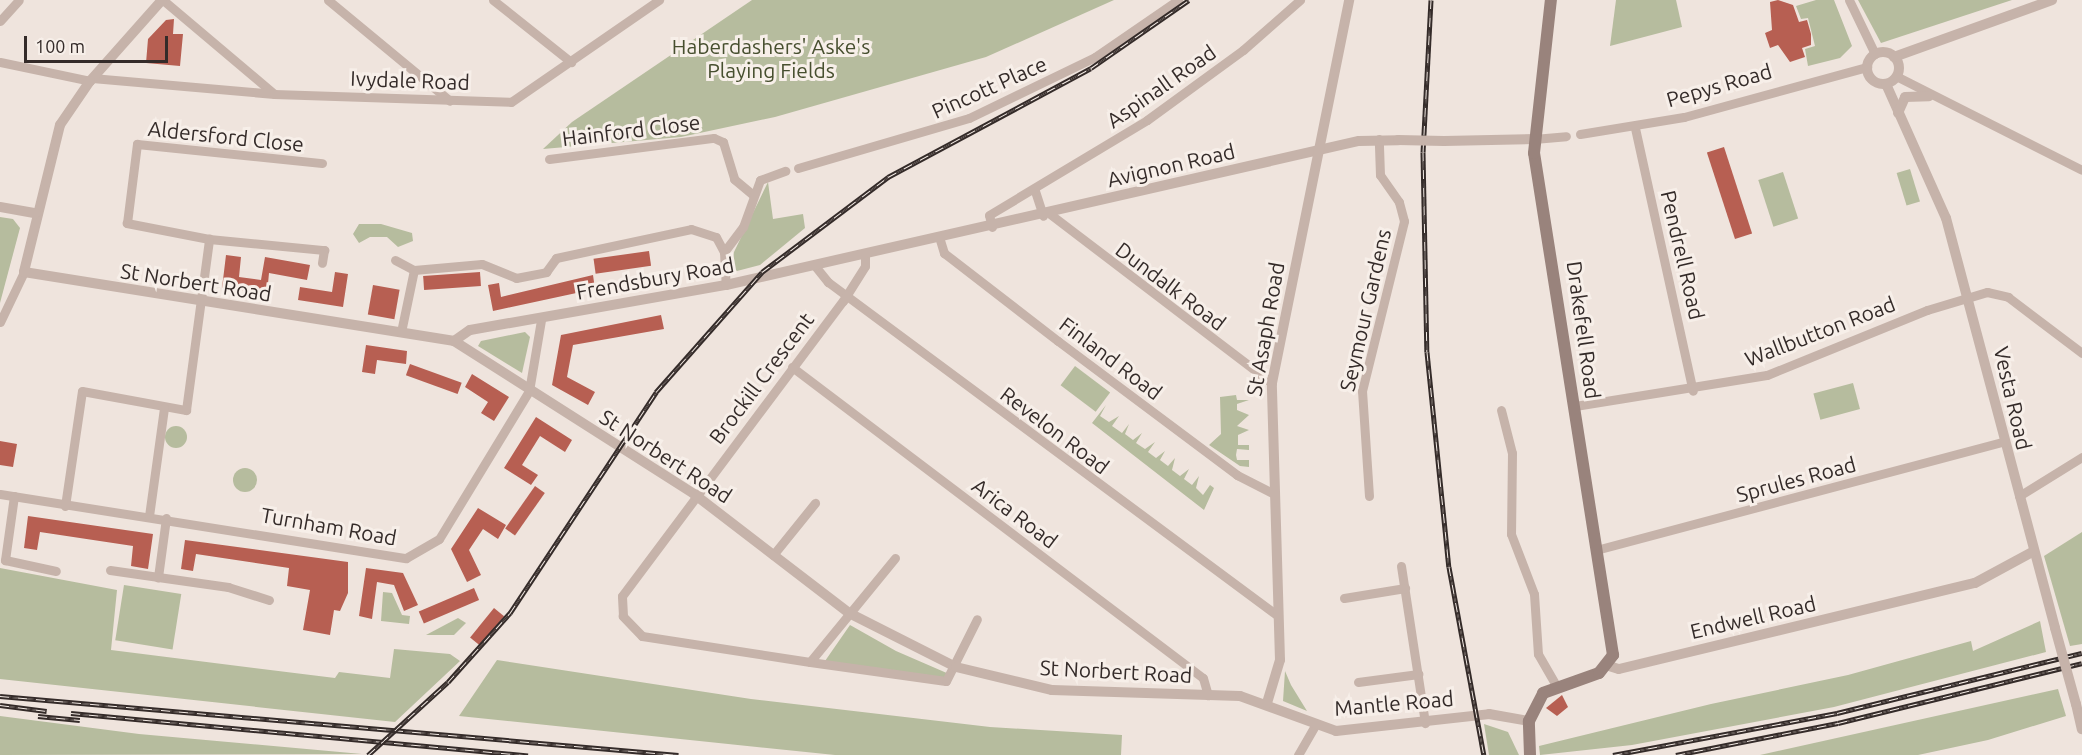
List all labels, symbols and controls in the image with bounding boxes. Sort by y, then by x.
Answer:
scale bar [27,24,171,62]
park label: Haberdashers' Aske's Playing Fields [672,33,870,83]
text: 100 m [35,36,85,56]
street label: Aspinall Road [1102,39,1220,133]
street label: Pincott Place [928,50,1050,124]
street label: Pepys Road [1663,58,1775,112]
street label: Ivydale Road [350,65,470,95]
street label: Hainford Close [560,109,702,151]
street label: Aldersford Close [147,115,305,157]
street label: Avignon Road [1105,138,1237,192]
street label: Pendrell Road [1656,188,1710,322]
street label: Seymour Gardens [1334,227,1396,393]
street label: Dundalk Road [1111,236,1231,336]
street label: Frendsbury Road [574,252,736,304]
street label: St Norbert Road [119,258,273,306]
street label: Drakefell Road [1562,259,1606,401]
street label: St Asaph Road [1241,260,1289,398]
street label: Wallbutton Road [1741,291,1899,371]
street label: Brockill Crescent [703,307,819,449]
street label: Finland Road [1055,311,1167,405]
street label: Vesta Road [1989,344,2037,452]
street label: Revelon Road [996,381,1114,479]
street label: St Norbert Road [595,404,737,508]
street label: Sprules Road [1733,451,1859,507]
street label: Arica Road [967,473,1063,553]
street label: Turnham Road [259,502,399,550]
street label: Endwell Road [1688,590,1818,644]
street label: St Norbert Road [1039,654,1193,688]
street label: Mantle Road [1333,685,1455,721]

